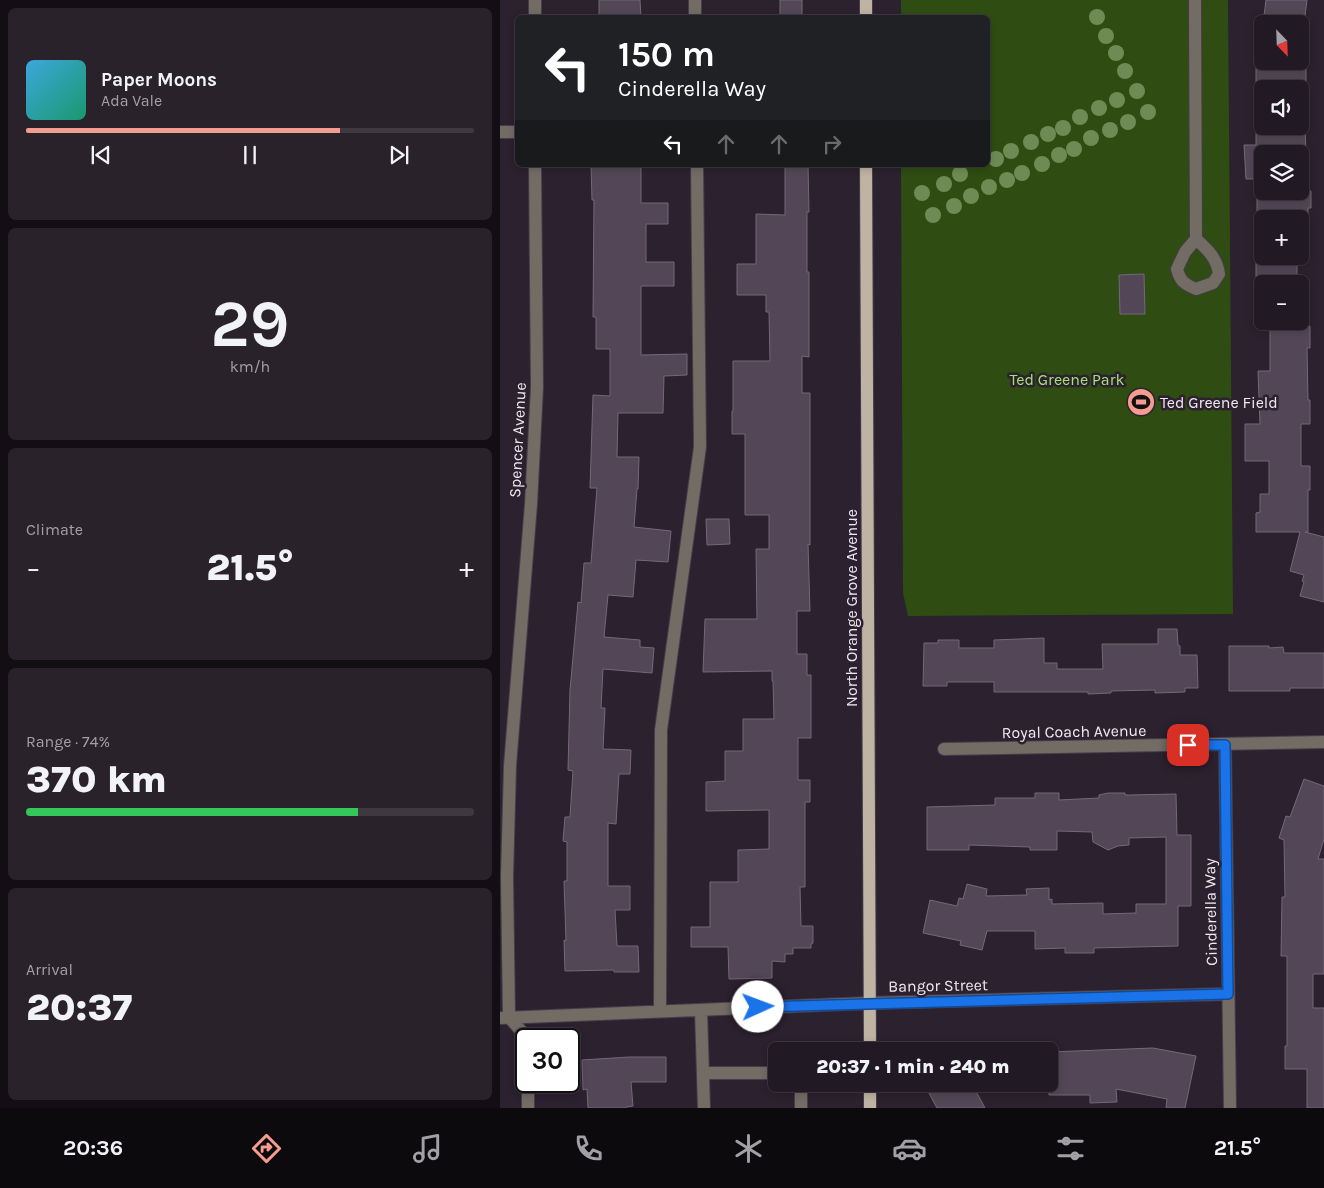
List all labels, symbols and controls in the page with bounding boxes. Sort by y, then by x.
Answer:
north arrow [1254,15,1309,70]
map controls [1254,15,1309,330]
text: 150 m [618,34,715,75]
icon: left [535,35,600,100]
text: Paper Moons [101,69,217,91]
text: Cinderella Way [618,76,766,102]
button: sound [1254,80,1309,135]
text: Ada Vale [101,91,162,110]
icon: left [659,130,687,158]
icon: ahead [712,130,740,158]
icon: ahead [765,130,793,158]
icon: right [818,130,846,158]
icon: previous [87,141,115,169]
icon: pause [236,141,264,169]
icon: next [385,141,413,169]
button: layers [1254,145,1309,200]
button: + [1254,210,1309,265]
button: − [1254,275,1309,330]
text: 29 [211,286,289,362]
text: km/h [230,357,270,376]
park label: Ted Greene Park [1010,370,1124,389]
street label: Spencer Avenue [505,382,530,498]
sports icon: Ted Greene Field [1126,387,1156,417]
place label: Ted Greene Field [1160,393,1278,412]
street label: North Orange Grove Avenue [842,509,861,707]
text: Climate [26,520,83,539]
text: 21.5° [206,545,294,590]
text: − [26,551,41,584]
text: + [459,551,474,584]
street label: Royal Coach Avenue [1001,721,1147,742]
pin [1167,724,1209,766]
icon: arrive [1174,731,1202,759]
text: Range · 74% [26,732,110,751]
text: 370 km [26,757,167,802]
street label: Cinderella Way [1200,858,1221,966]
text: Arrival [26,960,73,979]
street label: Bangor Street [888,975,988,996]
position arrow [731,980,783,1032]
text: 20:37 [26,985,132,1030]
speed limit sign: 30 [515,1028,580,1093]
text: 20:37 · 1 min · 240 m [816,1056,1010,1078]
icon: directions [249,1131,284,1166]
icon: music [410,1131,445,1166]
icon: phone [571,1131,606,1166]
icon: climate [731,1131,766,1166]
icon: car [892,1131,927,1166]
icon: filters [1053,1131,1088,1166]
text: 20:36 [63,1135,123,1161]
text: 21.5° [1214,1135,1261,1161]

